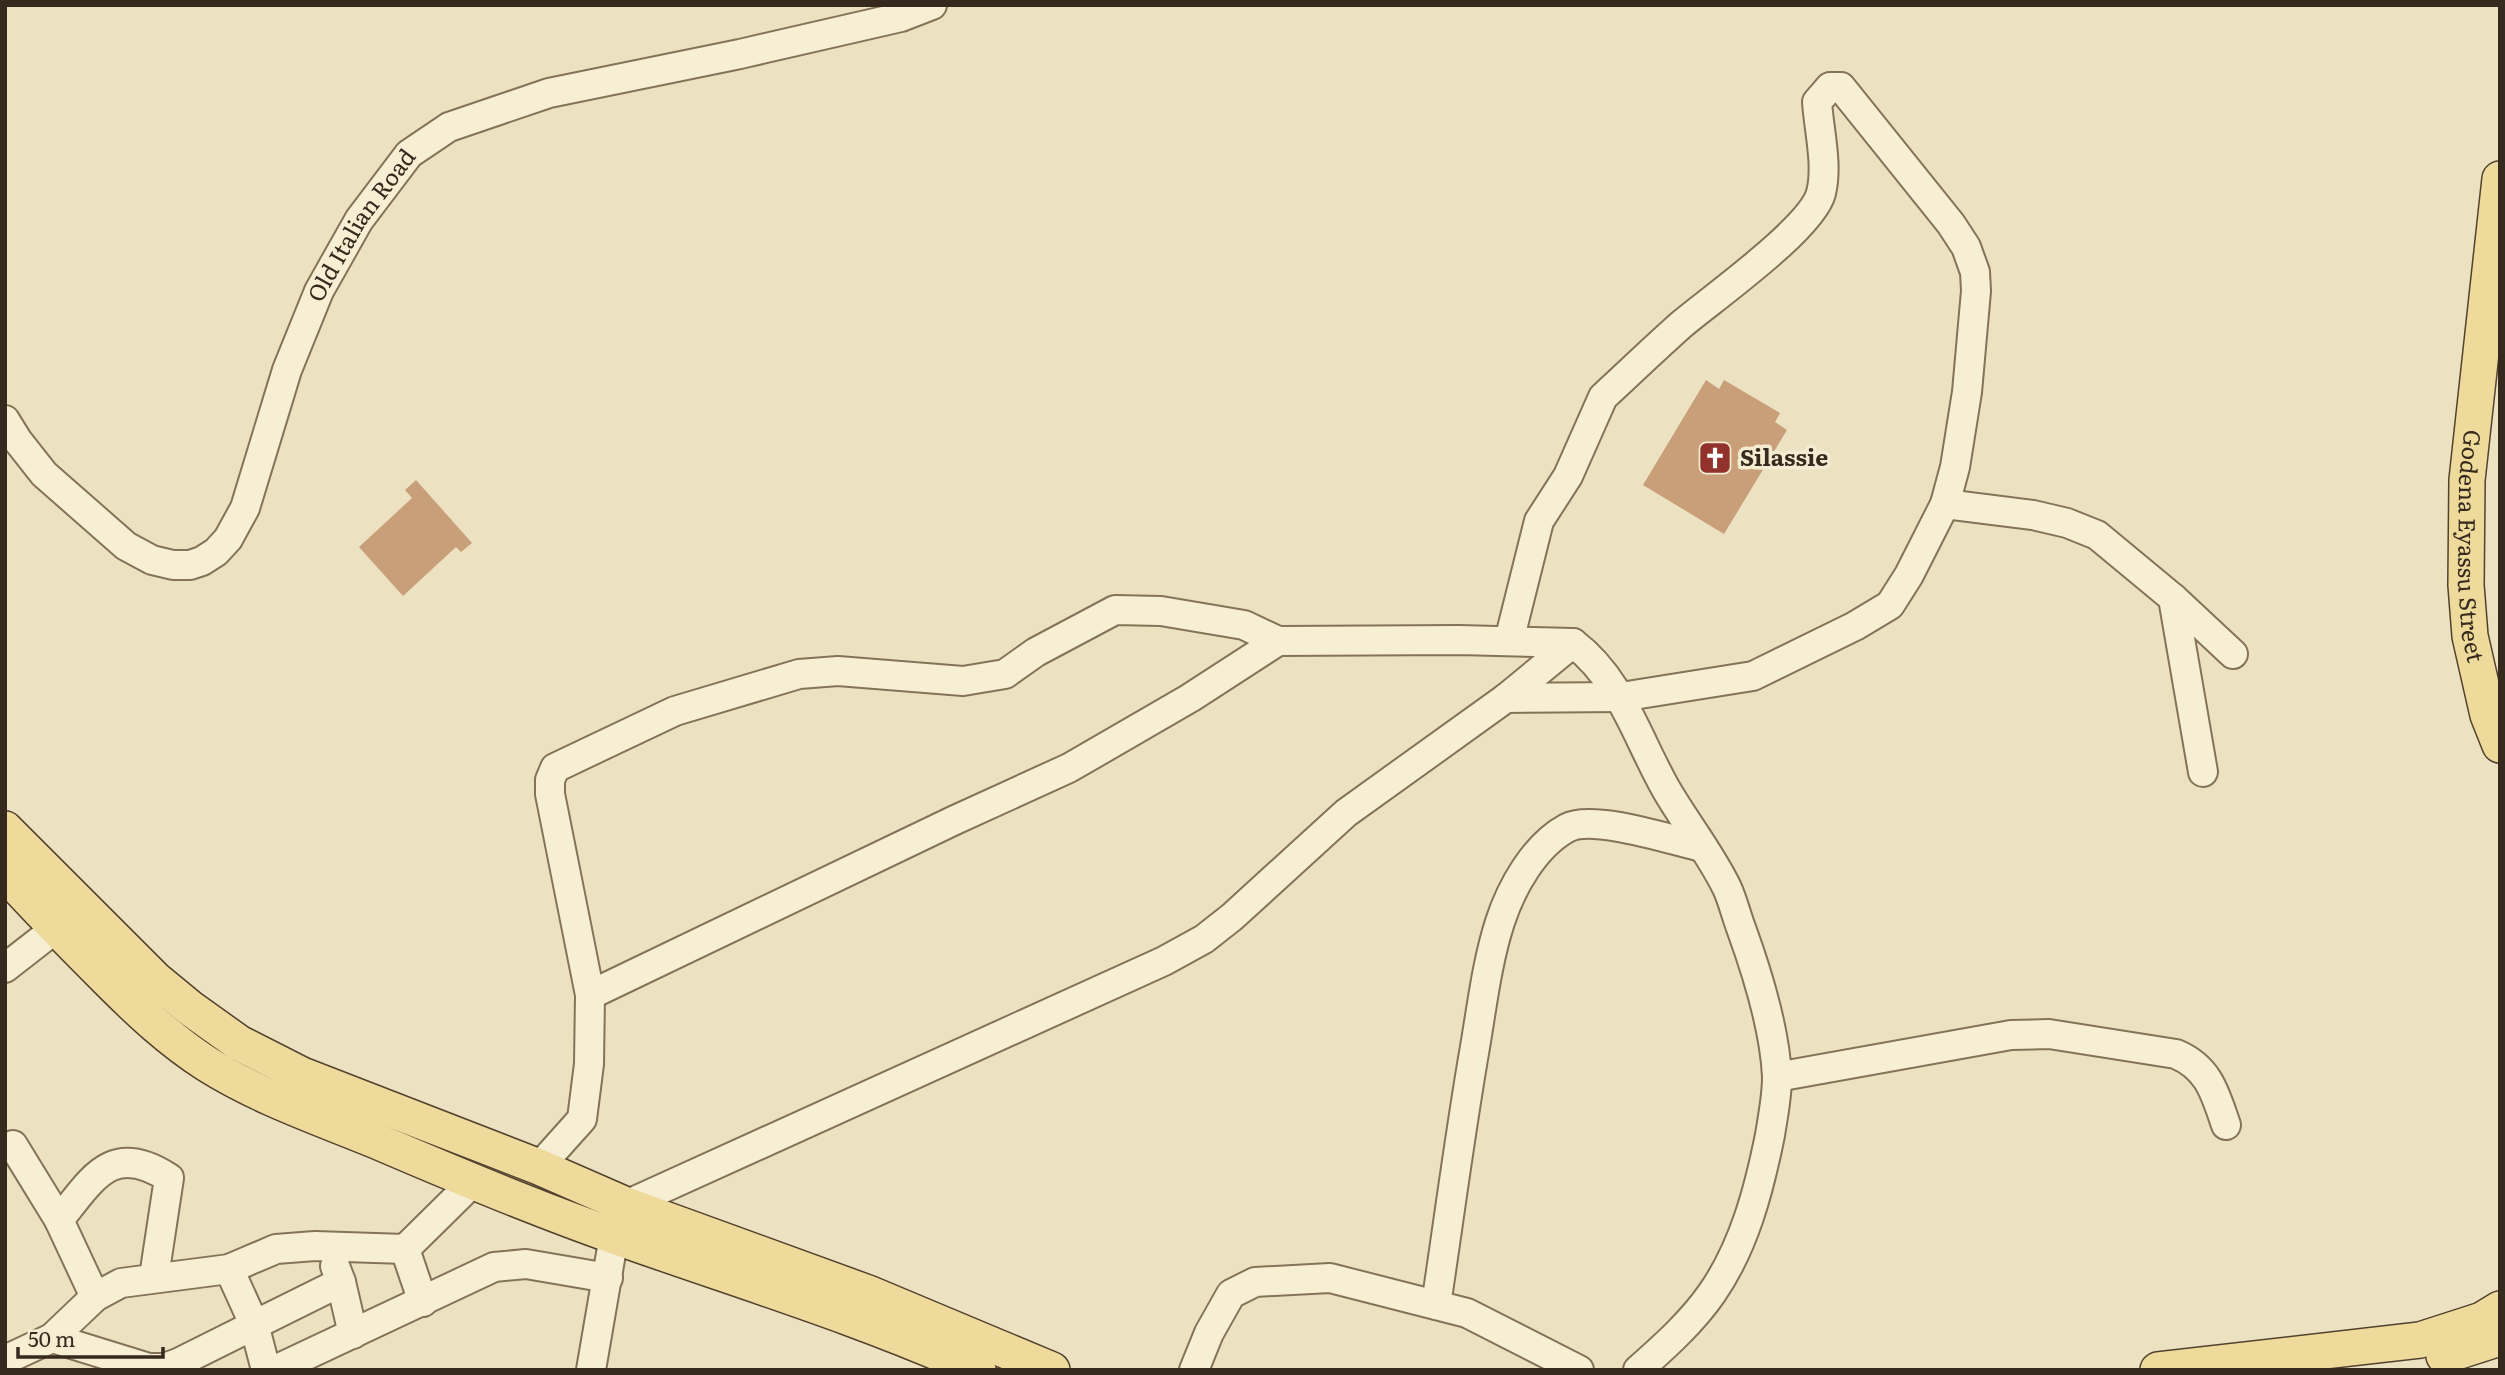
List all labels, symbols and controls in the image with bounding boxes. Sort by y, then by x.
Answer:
street label: Old Italian Road [298,141,422,306]
street label: Godena Eyassu Street [2450,428,2495,666]
church icon: Silassie [1696,439,1734,477]
place label: Silassie [1740,439,1828,473]
scale bar [18,1316,163,1360]
text: 50 m [28,1322,75,1353]

